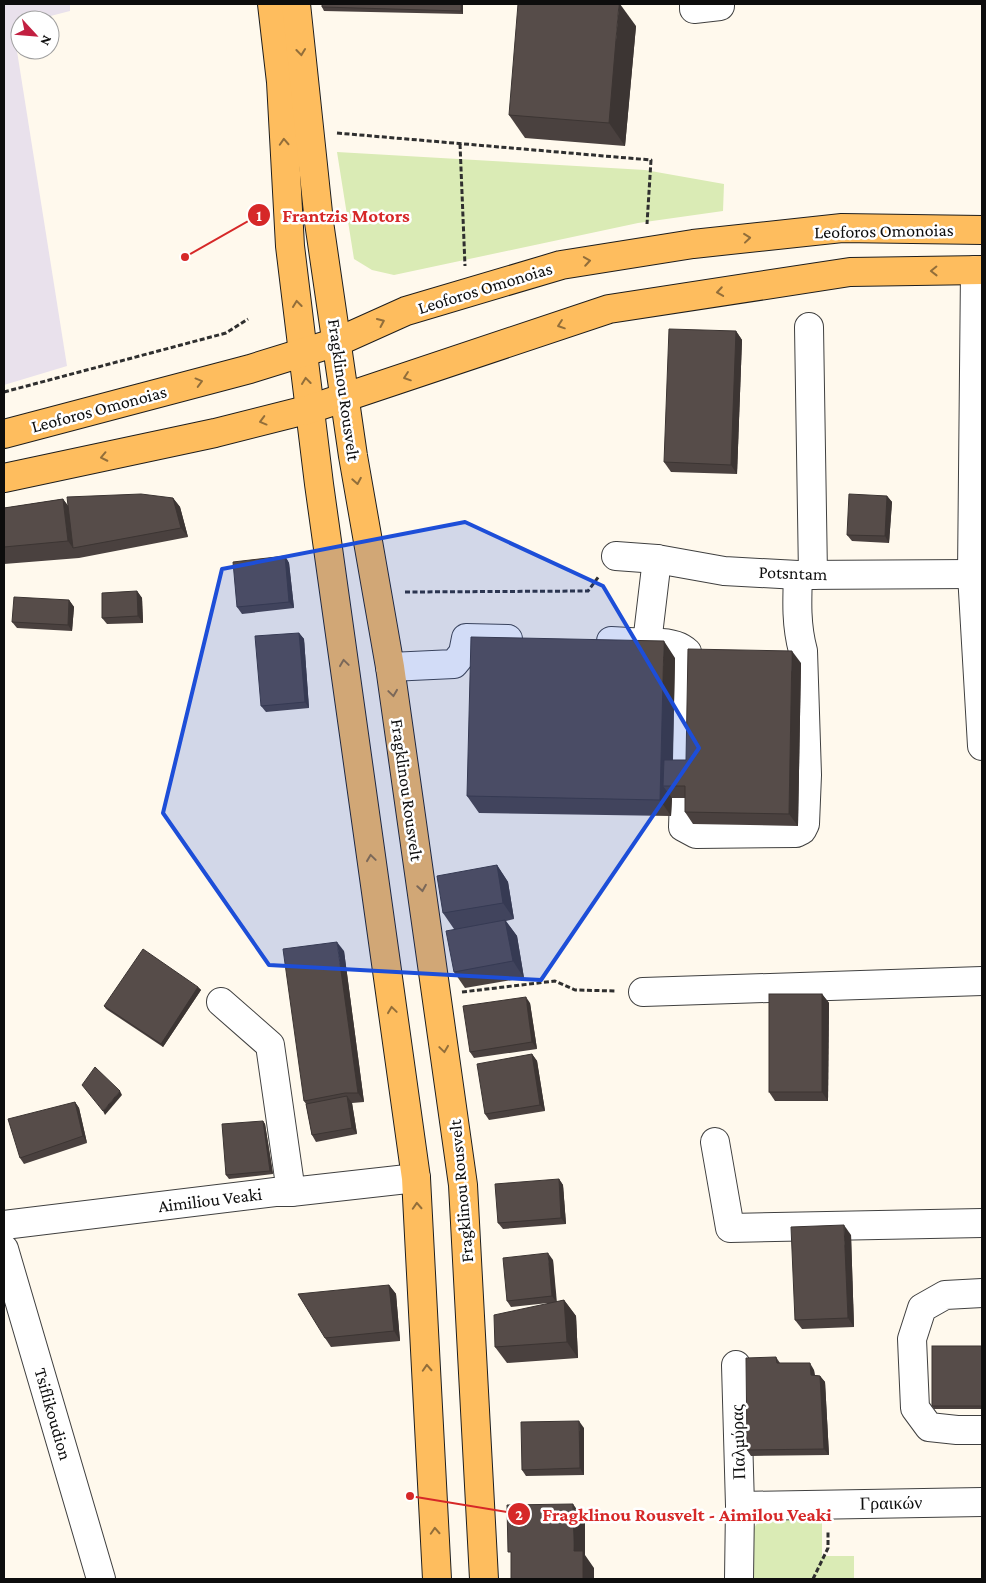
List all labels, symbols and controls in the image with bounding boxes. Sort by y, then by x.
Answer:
north arrow [10,10,60,60]
text: N [37,33,56,49]
one-way arrow [295,49,306,57]
one-way arrow [279,138,290,146]
callout: Frantzis Motors [247,198,419,232]
text: Frantzis Motors [282,205,410,226]
text: 1 [256,208,262,224]
street label: Leoforos Omonoias [814,220,954,242]
one-way arrow [744,233,752,244]
one-way arrow [582,256,591,266]
street label: Leoforos Omonoias [415,258,555,318]
one-way arrow [929,266,937,276]
one-way arrow [716,286,724,297]
one-way arrow [292,300,303,308]
street label: Fragklinou Rousvelt [324,318,364,463]
one-way arrow [376,318,385,329]
one-way arrow [558,319,566,329]
one-way arrow [404,371,412,381]
one-way arrow [301,376,312,384]
one-way arrow [195,377,204,388]
street label: Leoforos Omonoias [29,381,169,437]
one-way arrow [259,416,267,426]
one-way arrow [100,451,109,462]
one-way arrow [352,476,362,485]
street label: Potsntam [758,562,828,584]
one-way arrow [339,658,350,666]
one-way arrow [388,688,398,697]
street label: Fragklinou Rousvelt [387,718,427,863]
one-way arrow [366,854,376,863]
one-way arrow [416,884,426,893]
one-way arrow [387,1006,398,1014]
one-way arrow [439,1045,449,1053]
street label: Fragklinou Rousvelt [445,1118,477,1263]
street label: Aimiliou Veaki [157,1184,263,1216]
one-way arrow [412,1202,423,1210]
one-way arrow [421,1364,432,1372]
street label: Tsiflikoudion [30,1366,76,1463]
street label: Παλμύρας [727,1404,749,1480]
street label: Γραικών [860,1492,922,1514]
callout: Fragklinou Rousvelt - Aimilou Veaki [507,1497,841,1531]
text: Fragklinou Rousvelt - Aimilou Veaki [542,1504,832,1525]
text: 2 [515,1507,523,1523]
one-way arrow [429,1526,440,1534]

